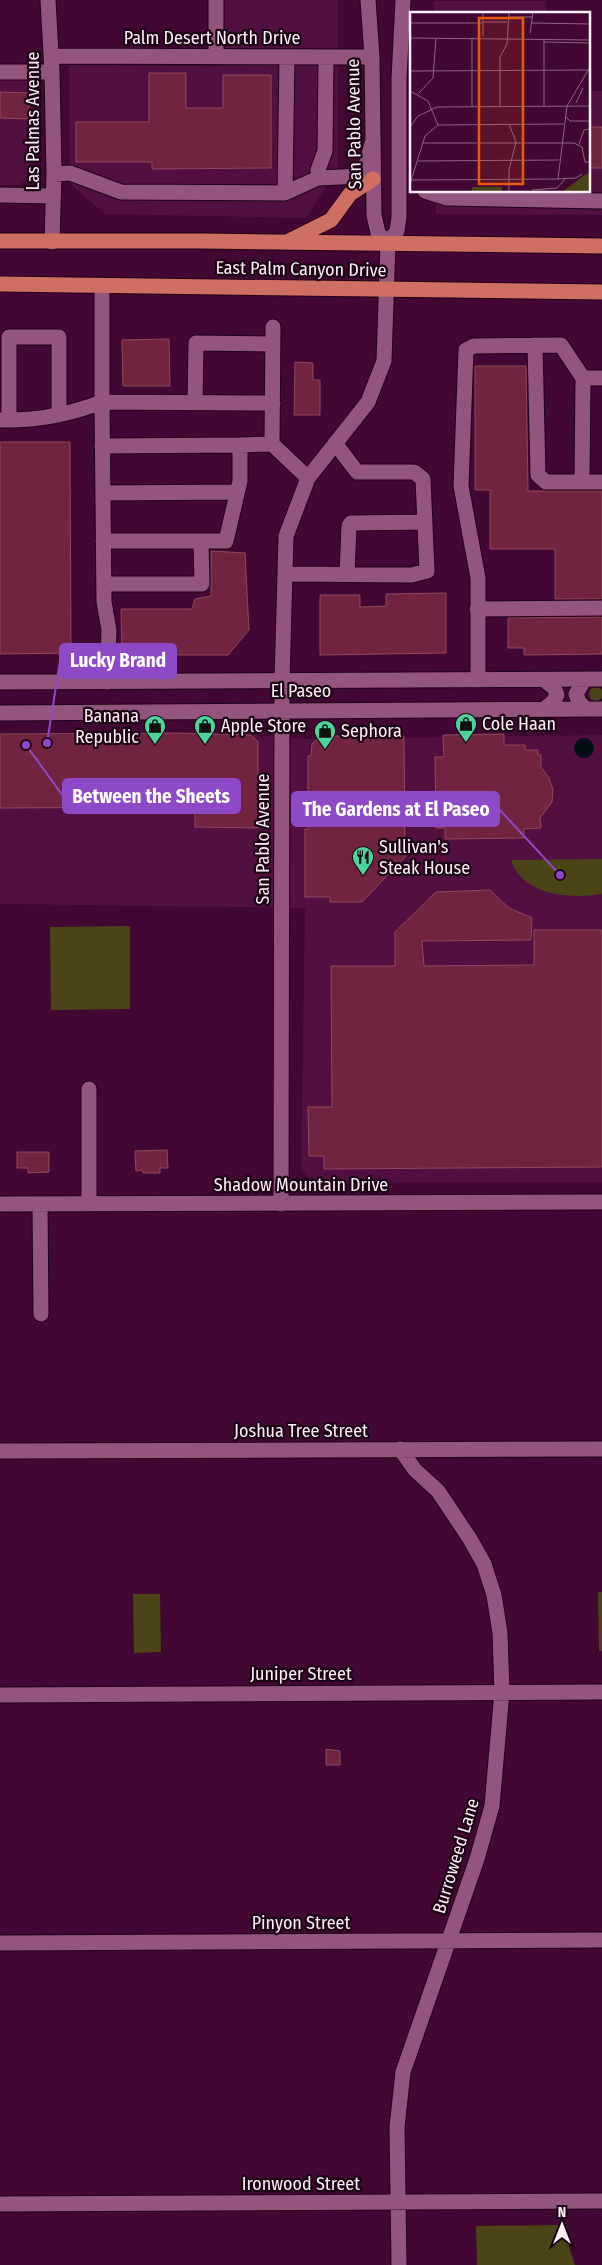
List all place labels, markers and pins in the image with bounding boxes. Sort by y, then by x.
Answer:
callout: Lucky Brand [60,644,176,678]
place label: Banana Republic [75,705,139,748]
shop icon: Cole Haan [454,712,478,743]
place label: Cole Haan [482,713,556,735]
shop icon: Banana Republic [143,714,167,745]
shop icon: Apple Store [193,714,217,745]
place label: Apple Store [221,715,306,737]
shop icon: Sephora [313,719,337,750]
place label: Sephora [341,720,402,742]
callout: Between the Sheets [63,779,240,813]
callout: The Gardens at El Paseo [292,792,499,826]
place label: Sullivan's Steak House [379,836,470,879]
restaurant icon: Sullivan's Steak House [351,845,375,876]

